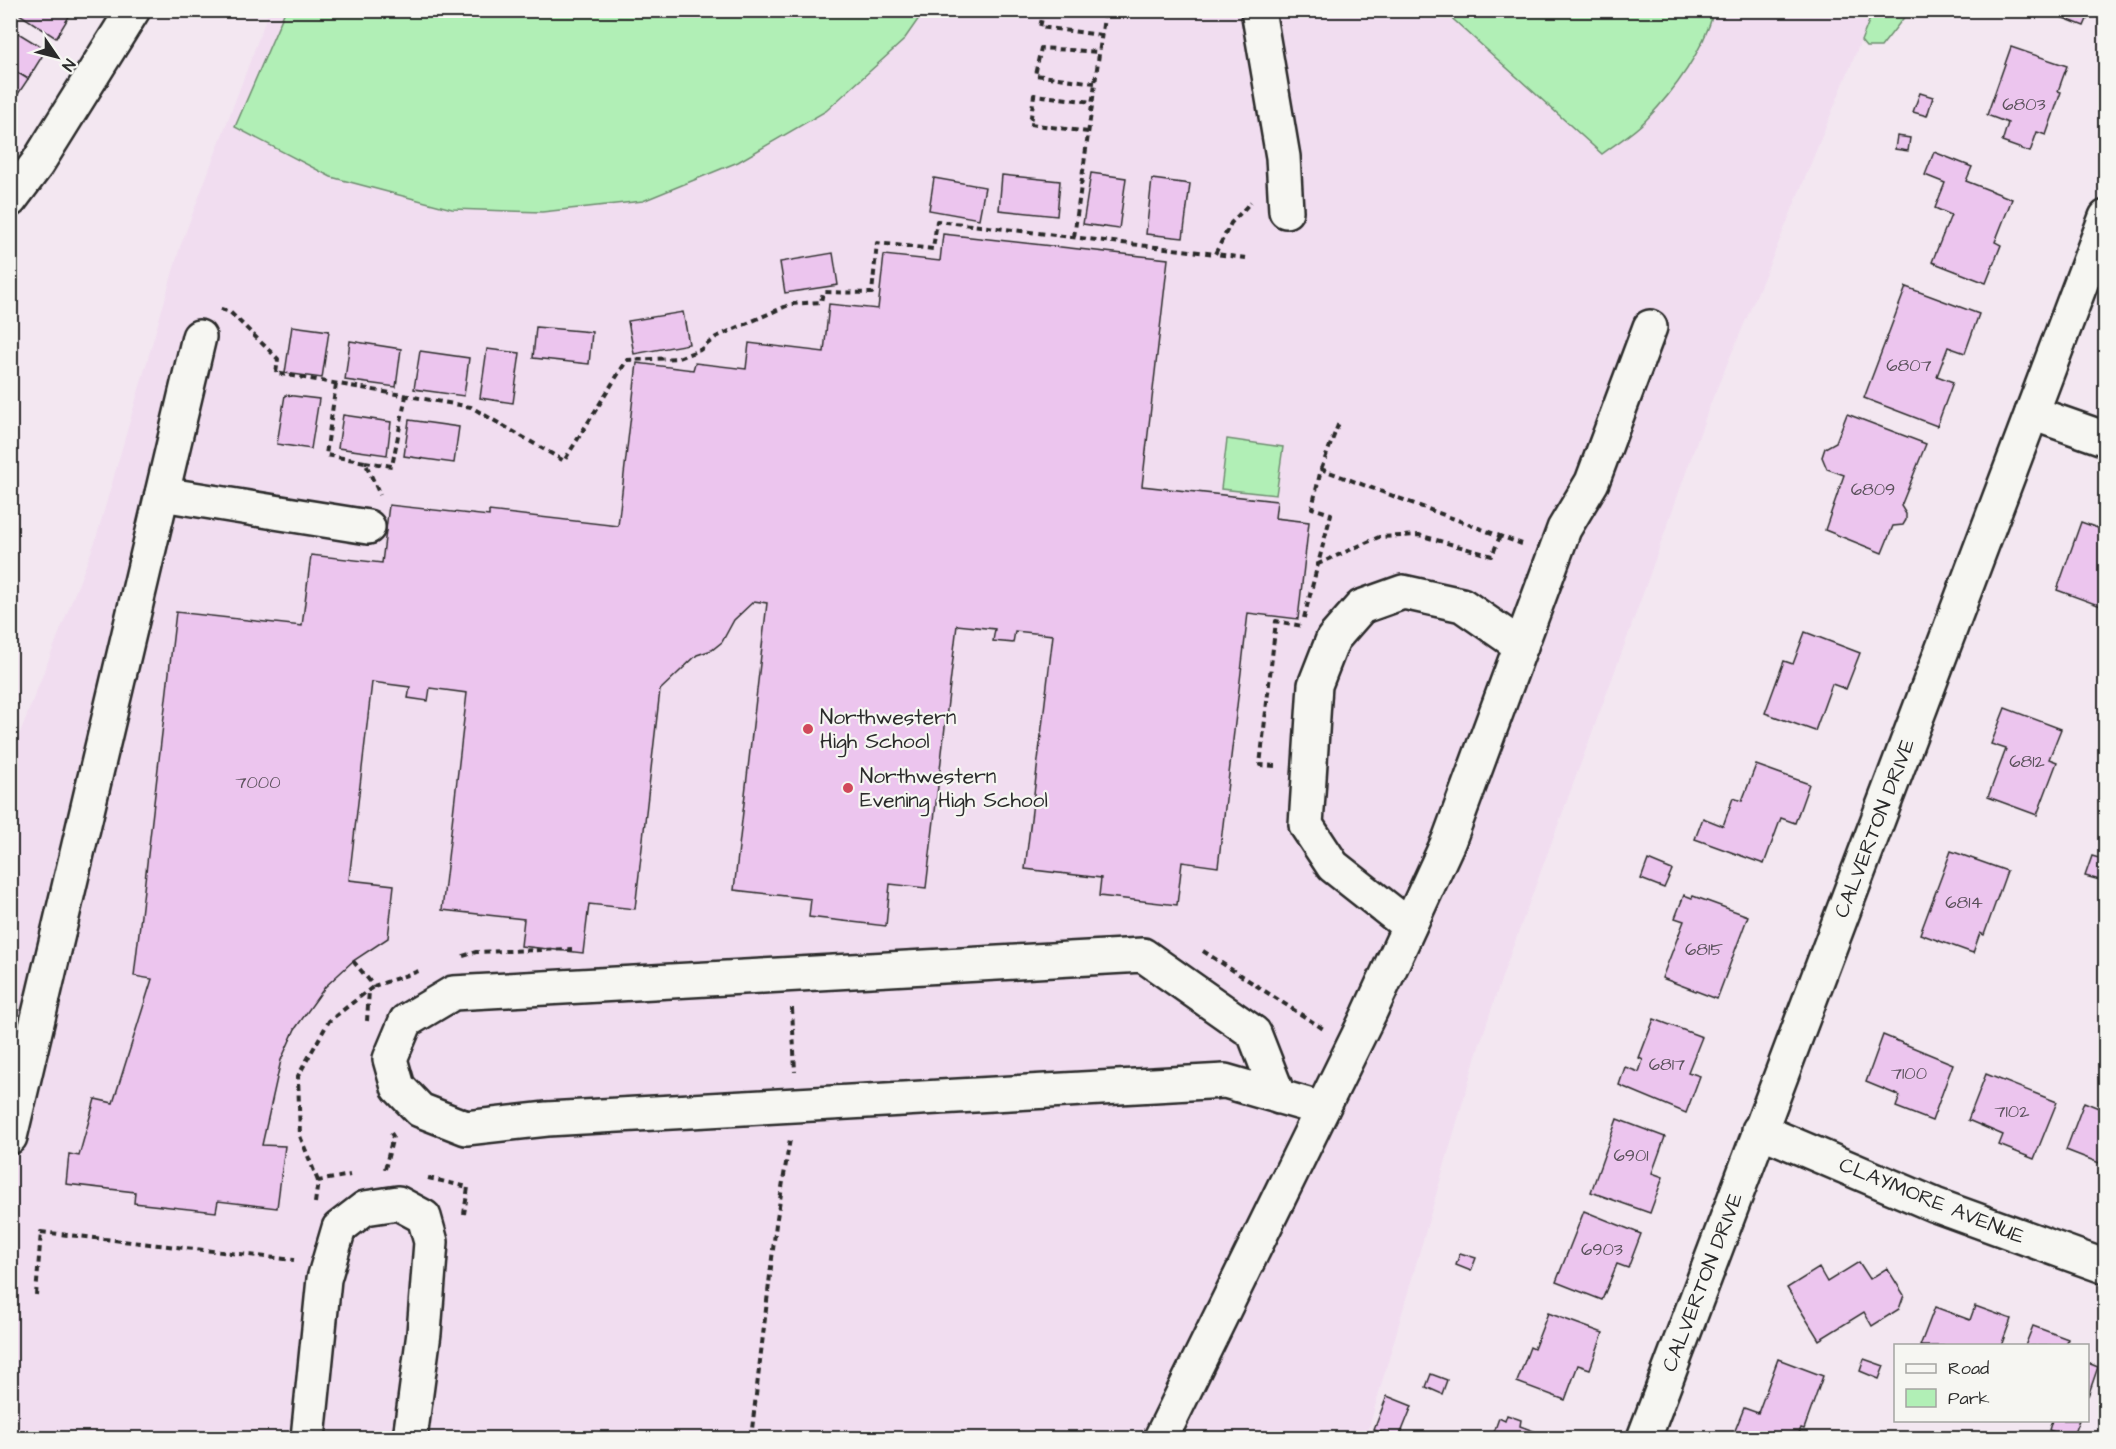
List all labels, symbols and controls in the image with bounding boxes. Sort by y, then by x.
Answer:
north arrow [27,27,87,87]
text: N [57,55,80,75]
house number: 6803 [2002,92,2046,117]
house number: 6807 [1886,353,1932,378]
house number: 6809 [1851,477,1895,502]
place label: Northwestern High School [820,703,956,758]
marker: Northwestern High School [801,722,815,736]
street label: CALVERTON DRIVE [1827,734,1922,922]
house number: 6812 [2009,749,2045,774]
place label: Northwestern Evening High School [860,762,1048,817]
house number: 7000 [235,770,281,795]
marker: Northwestern Evening High School [841,781,855,795]
house number: 6814 [1945,890,1983,915]
house number: 6815 [1685,937,1723,962]
house number: 6817 [1649,1052,1685,1077]
house number: 7100 [1891,1061,1927,1086]
house number: 7102 [1994,1099,2030,1124]
house number: 6901 [1613,1143,1649,1168]
street label: CLAYMORE AVENUE [1835,1150,2029,1251]
street label: CALVERTON DRIVE [1655,1188,1750,1376]
house number: 6903 [1581,1237,1623,1262]
legend [1894,1344,2089,1422]
text: Road [1948,1356,1989,1381]
text: Park [1948,1386,1990,1411]

